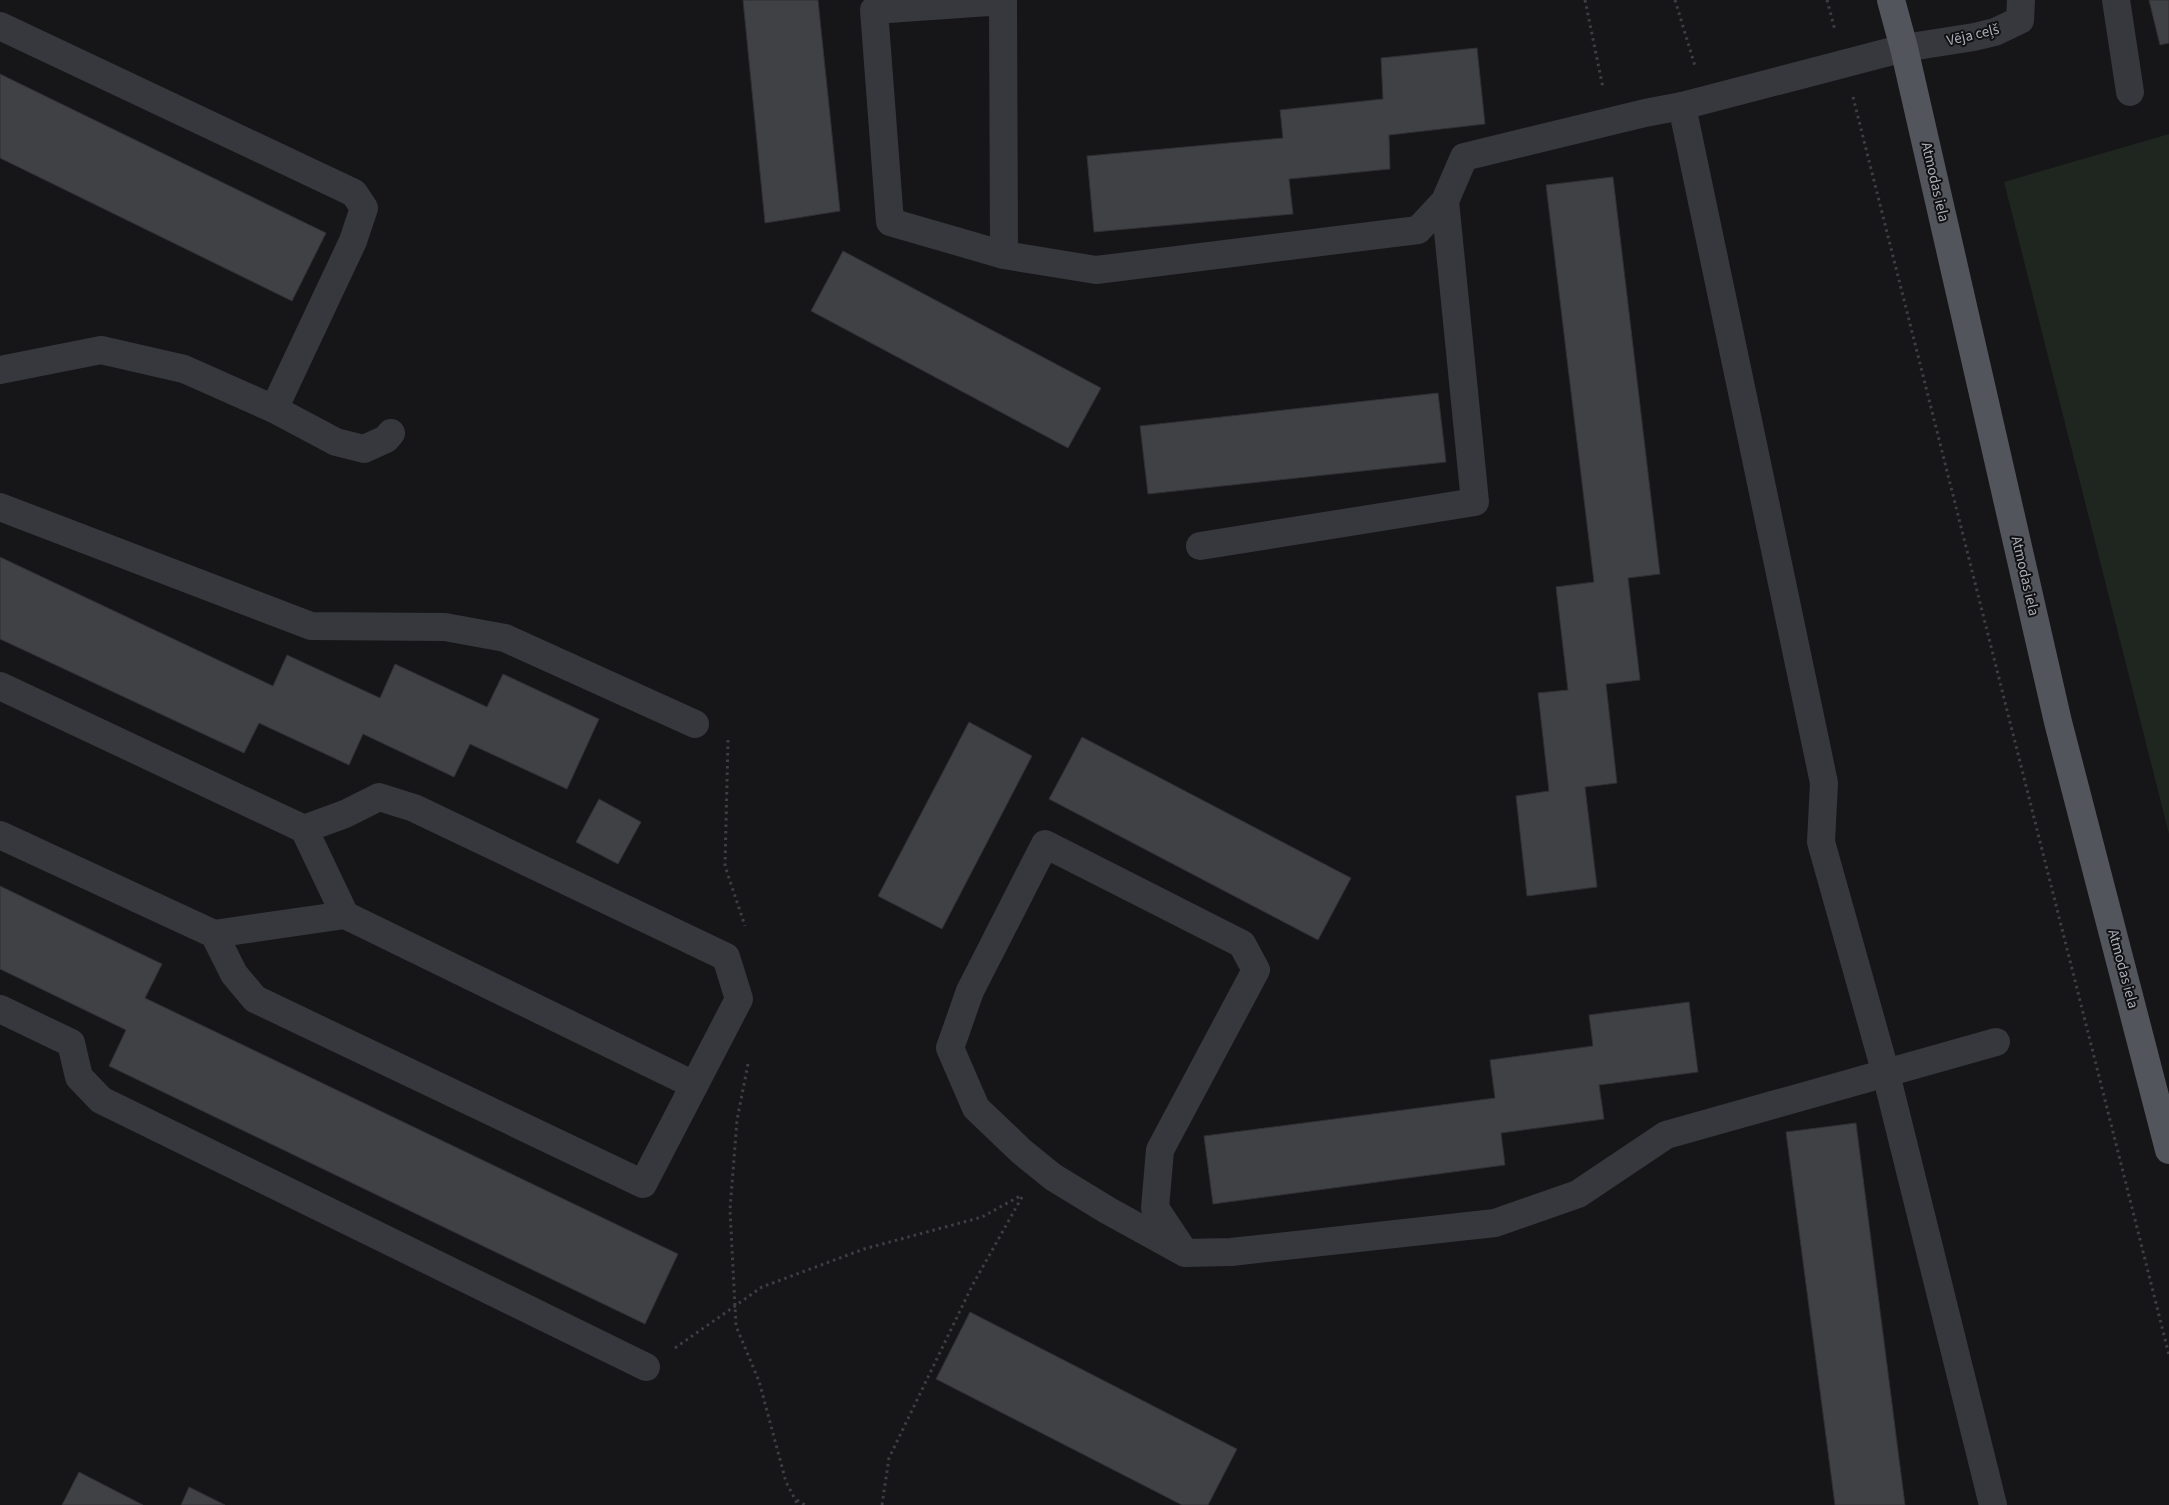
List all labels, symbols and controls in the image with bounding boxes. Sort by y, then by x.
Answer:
street label: Vēja ceļš [1945,19,2001,51]
street label: Atmodas iela [1916,140,1954,224]
street label: Atmodas iela [2006,534,2044,618]
street label: Atmodas iela [2102,927,2144,1011]

